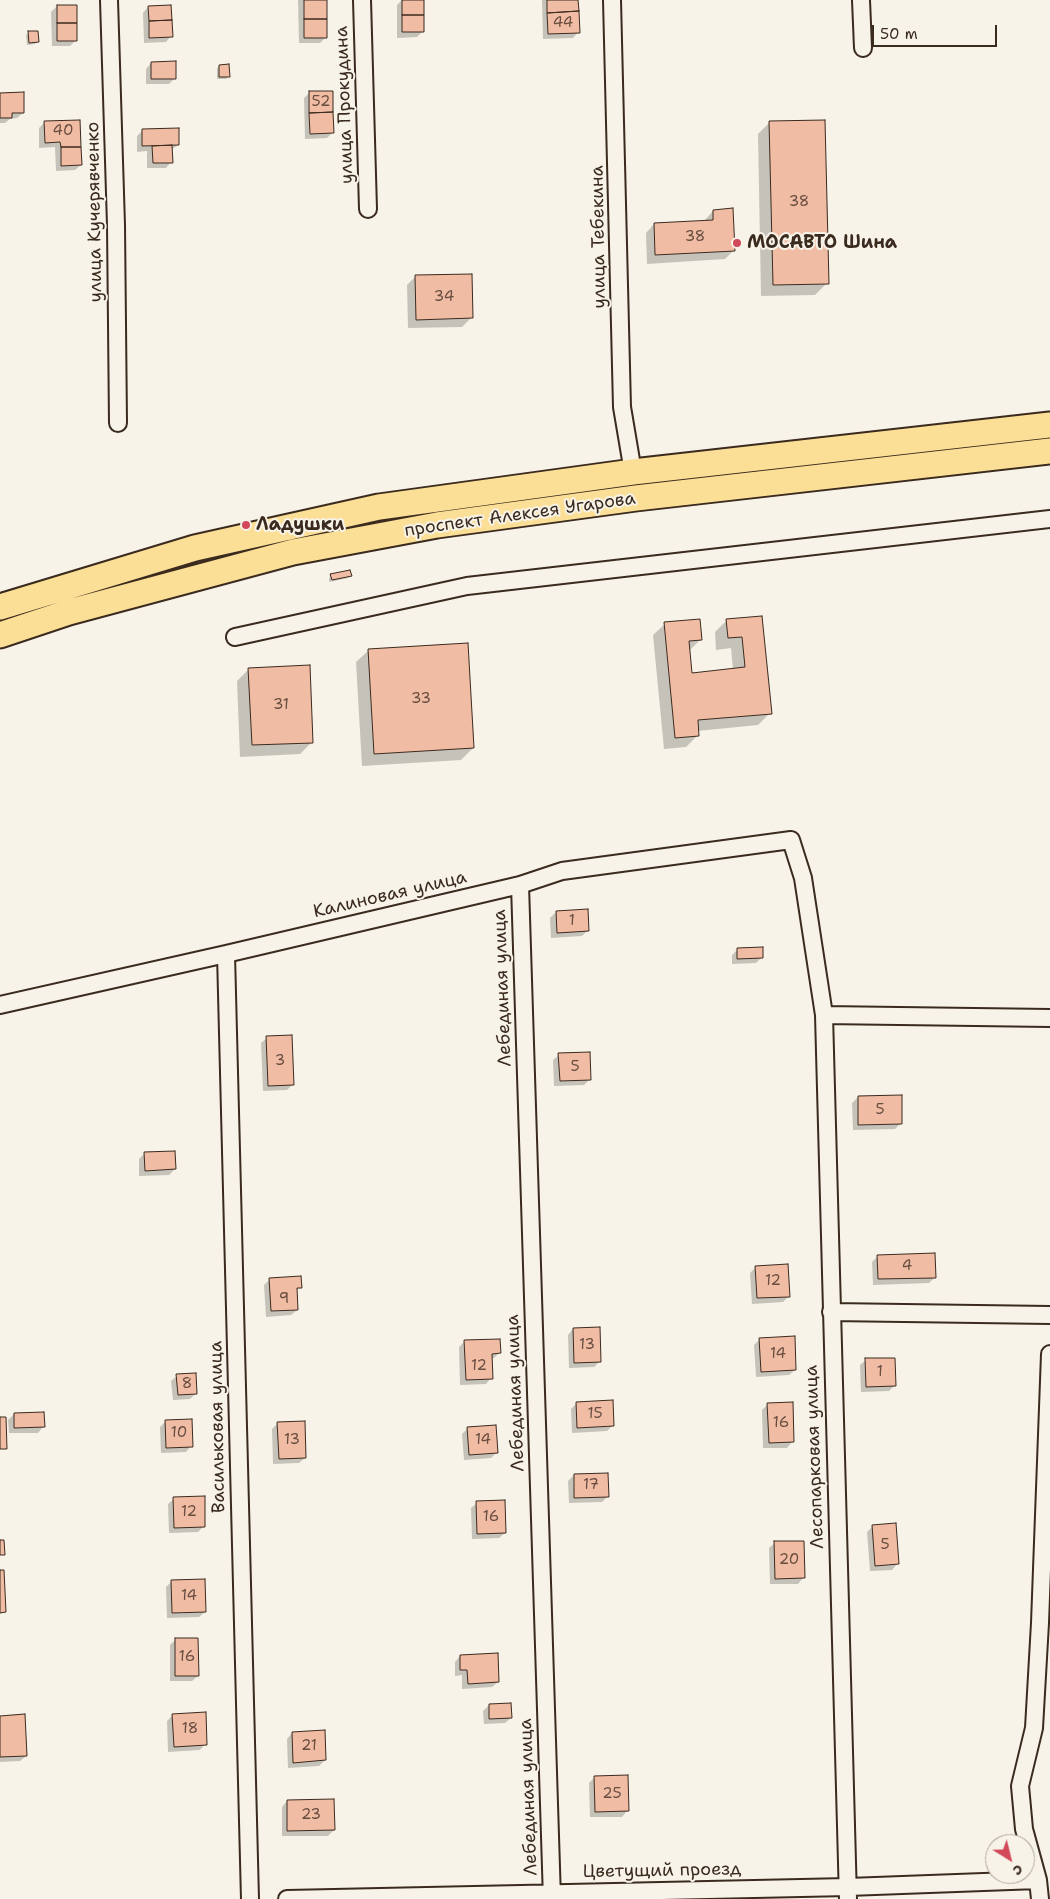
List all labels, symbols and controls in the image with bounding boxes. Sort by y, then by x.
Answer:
house number: 44 [553,14,573,32]
scale bar [875,15,1000,47]
text: 50 m [880,24,918,44]
street label: улица Прокудина [331,26,359,184]
house number: 52 [312,93,330,111]
street label: улица Кучерявченко [83,121,107,303]
house number: 40 [53,122,73,140]
street label: улица Тебекина [587,165,611,309]
house number: 38 [789,193,809,211]
house number: 38 [685,228,705,246]
place label: МОСАВТО Шина [747,232,897,254]
marker: МОСАВТО Шина [731,237,743,249]
house number: 34 [434,288,454,306]
street label: проспект Алексея Угарова [403,488,637,542]
place label: Ладушки [256,514,344,536]
marker: Ладушки [240,519,252,531]
house number: 33 [411,690,431,708]
house number: 31 [273,696,289,714]
street label: Калиновая улица [311,867,469,923]
street label: Лебединая улица [489,909,517,1067]
house number: 1 [569,912,575,930]
house number: 3 [275,1052,285,1070]
house number: 5 [570,1058,580,1076]
house number: 5 [875,1101,885,1119]
house number: 4 [902,1257,912,1275]
house number: 12 [765,1272,781,1290]
house number: 9 [279,1290,289,1308]
street label: Лебединая улица [502,1314,530,1472]
house number: 13 [579,1336,595,1354]
street label: Васильковая улица [206,1341,230,1513]
house number: 14 [770,1345,786,1363]
house number: 12 [471,1357,487,1375]
house number: 1 [877,1363,883,1381]
street label: Лесопарковая улица [801,1365,829,1549]
house number: 8 [182,1375,192,1393]
house number: 15 [587,1405,603,1423]
house number: 16 [773,1414,789,1432]
house number: 10 [171,1424,187,1442]
house number: 13 [284,1431,300,1449]
house number: 14 [475,1431,491,1449]
house number: 17 [583,1476,599,1494]
house number: 12 [181,1503,197,1521]
house number: 16 [483,1508,499,1526]
house number: 5 [880,1536,890,1554]
house number: 20 [779,1551,799,1569]
house number: 14 [181,1587,197,1605]
house number: 16 [179,1648,195,1666]
street label: Лебединая улица [515,1718,543,1876]
house number: 18 [182,1720,198,1738]
house number: 21 [301,1737,317,1755]
house number: 25 [602,1785,622,1803]
house number: 23 [301,1806,321,1824]
north arrow [985,1834,1035,1884]
street label: Цветущий проезд [582,1859,742,1883]
text: С [1009,1861,1027,1880]

